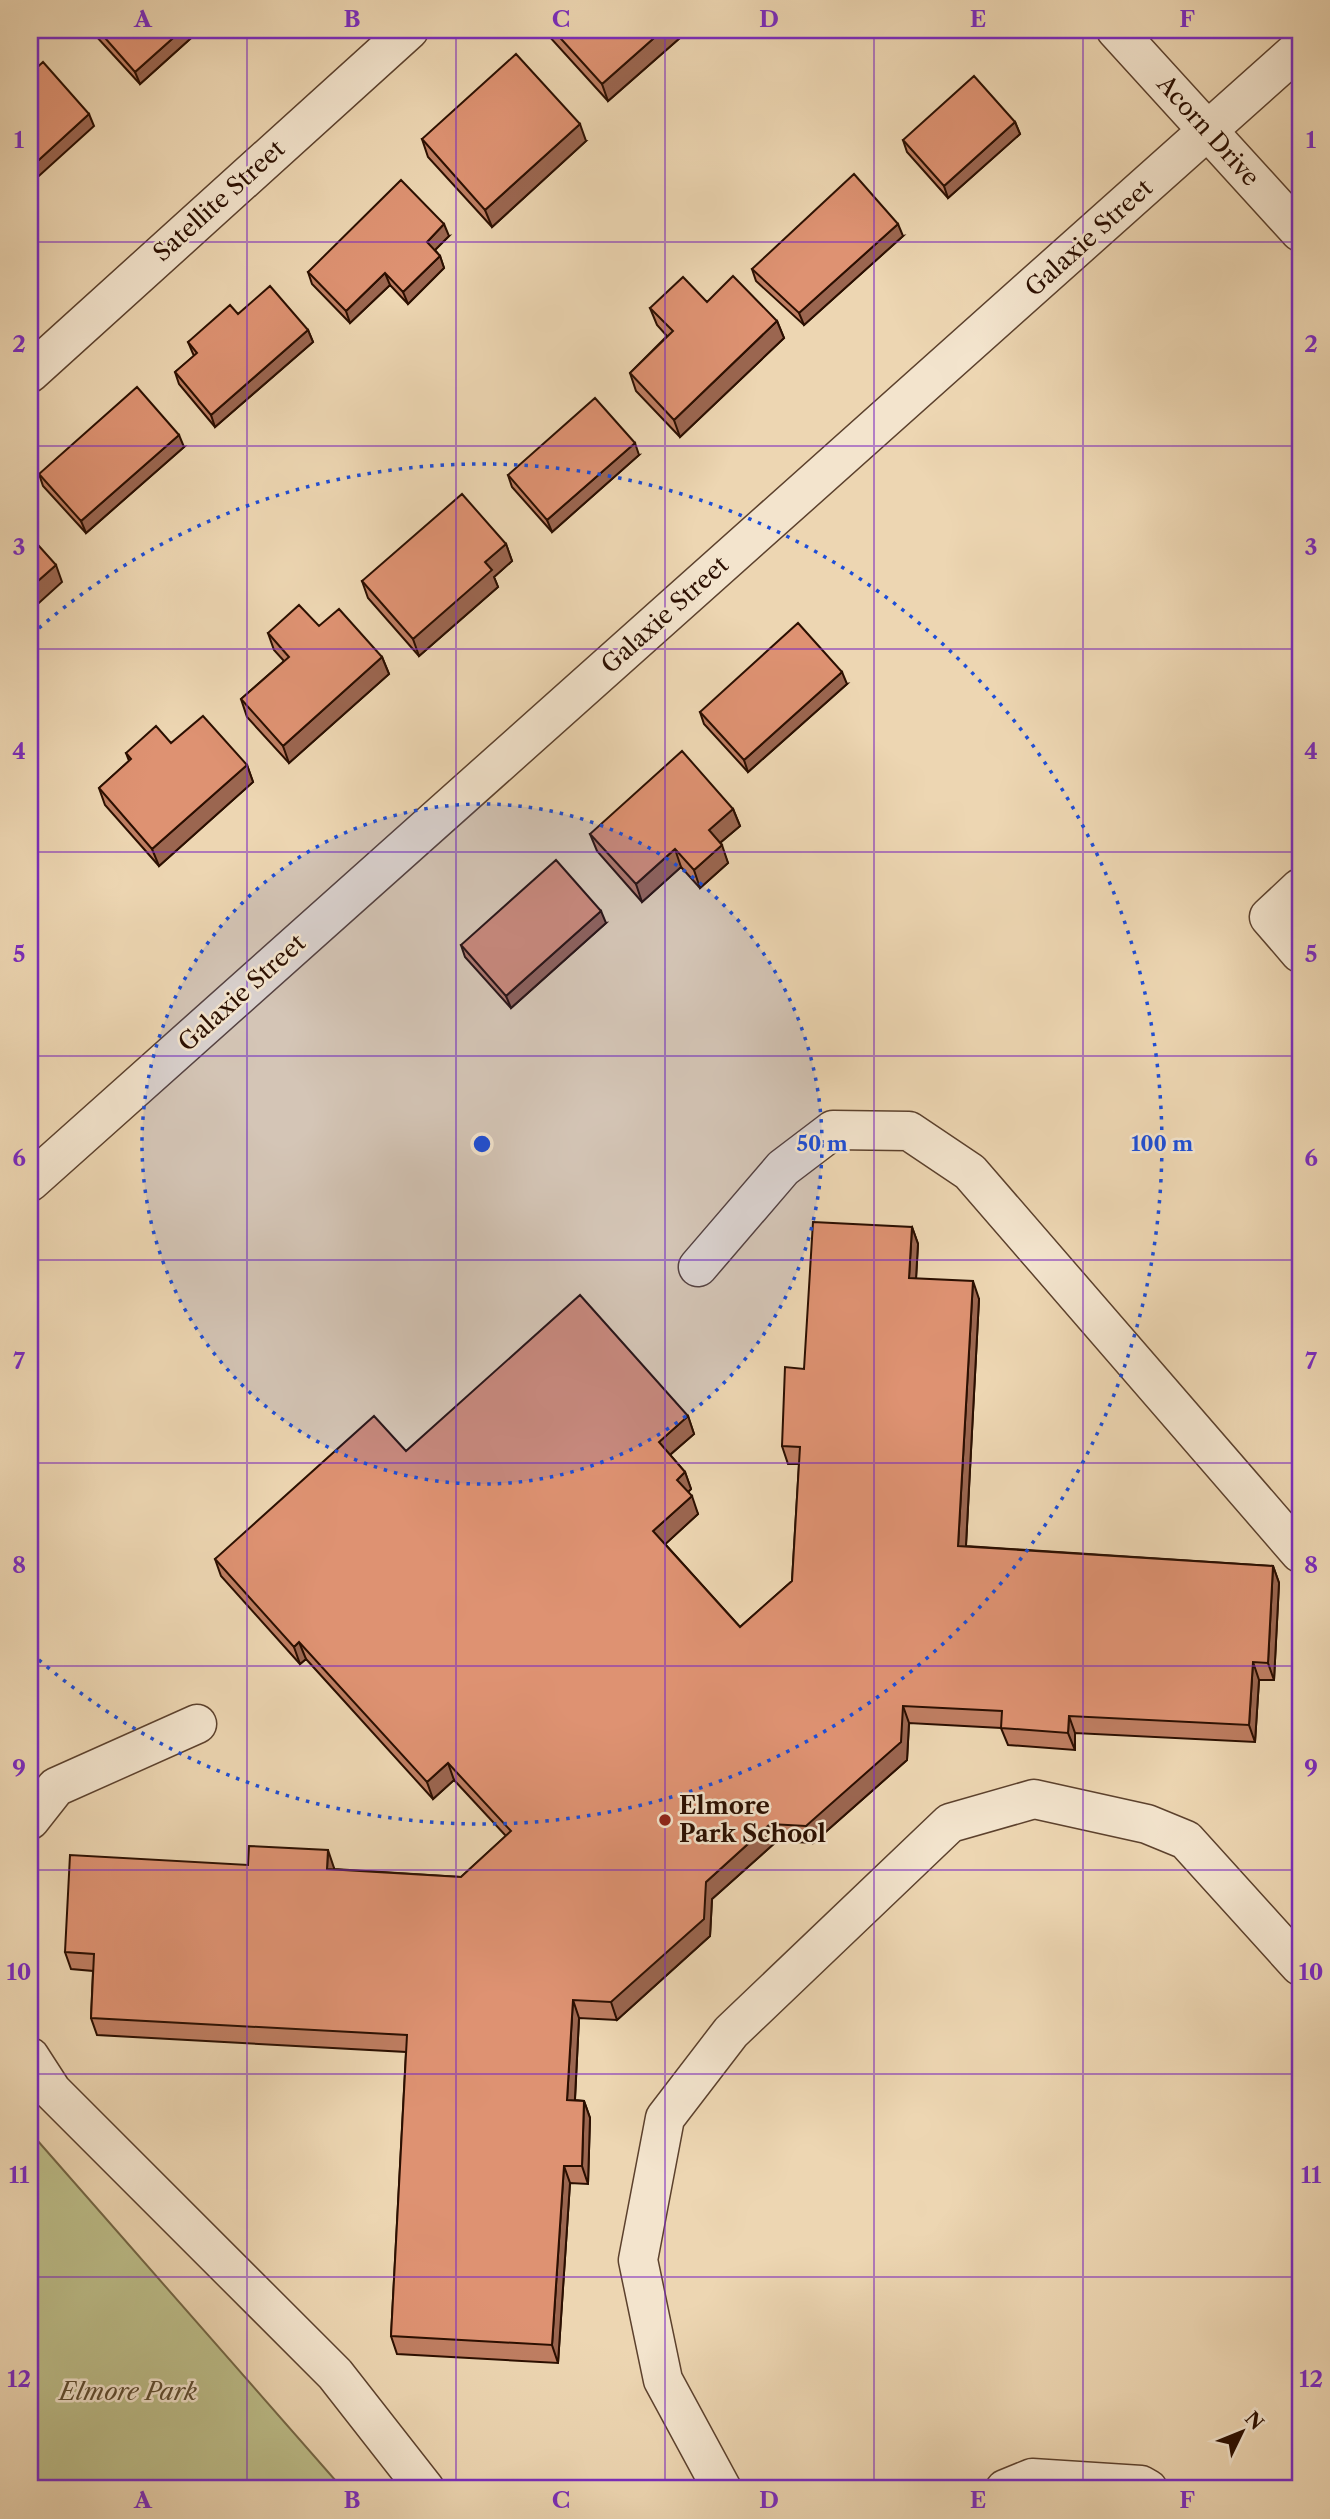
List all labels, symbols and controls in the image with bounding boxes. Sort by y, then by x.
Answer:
text: A [133,5,153,33]
text: B [343,5,361,33]
text: C [552,5,570,33]
text: D [759,5,779,33]
text: E [970,5,986,33]
text: F [1179,5,1195,33]
street label: Acorn Drive [1151,69,1266,192]
text: 1 [14,126,25,154]
text: 1 [1306,126,1317,154]
street label: Satellite Street [147,134,291,267]
street label: Galaxie Street [1019,173,1159,302]
text: 2 [12,330,26,358]
text: 2 [1304,330,1318,358]
text: 3 [13,533,26,561]
text: 3 [1305,533,1318,561]
street label: Galaxie Street [595,550,735,679]
text: 4 [12,737,26,765]
text: 4 [1304,737,1318,765]
street label: Galaxie Street [172,928,312,1057]
text: 5 [13,940,25,968]
text: 5 [1305,940,1317,968]
text: 50 m [796,1131,848,1156]
text: 100 m [1131,1131,1193,1156]
centre of rings [470,1132,494,1156]
text: 6 [12,1144,26,1172]
text: 6 [1304,1144,1318,1172]
text: 7 [13,1347,25,1375]
text: 7 [1305,1347,1317,1375]
text: 8 [12,1551,26,1579]
text: 8 [1304,1551,1318,1579]
text: 9 [12,1754,26,1782]
text: 9 [1304,1754,1318,1782]
place label: Elmore Park School [679,1791,826,1848]
marker: Elmore Park School [657,1812,673,1828]
text: 10 [7,1958,31,1986]
text: 10 [1299,1958,1323,1986]
text: 11 [9,2161,30,2189]
text: 11 [1301,2161,1322,2189]
text: 12 [7,2365,31,2393]
text: 12 [1299,2365,1323,2393]
park label: Elmore Park [57,2377,197,2406]
north arrow [1208,2396,1278,2466]
text: N [1240,2407,1268,2435]
text: A [133,2486,153,2514]
text: B [343,2486,361,2514]
text: C [552,2486,570,2514]
text: D [759,2486,779,2514]
text: E [970,2486,986,2514]
text: F [1179,2486,1195,2514]

